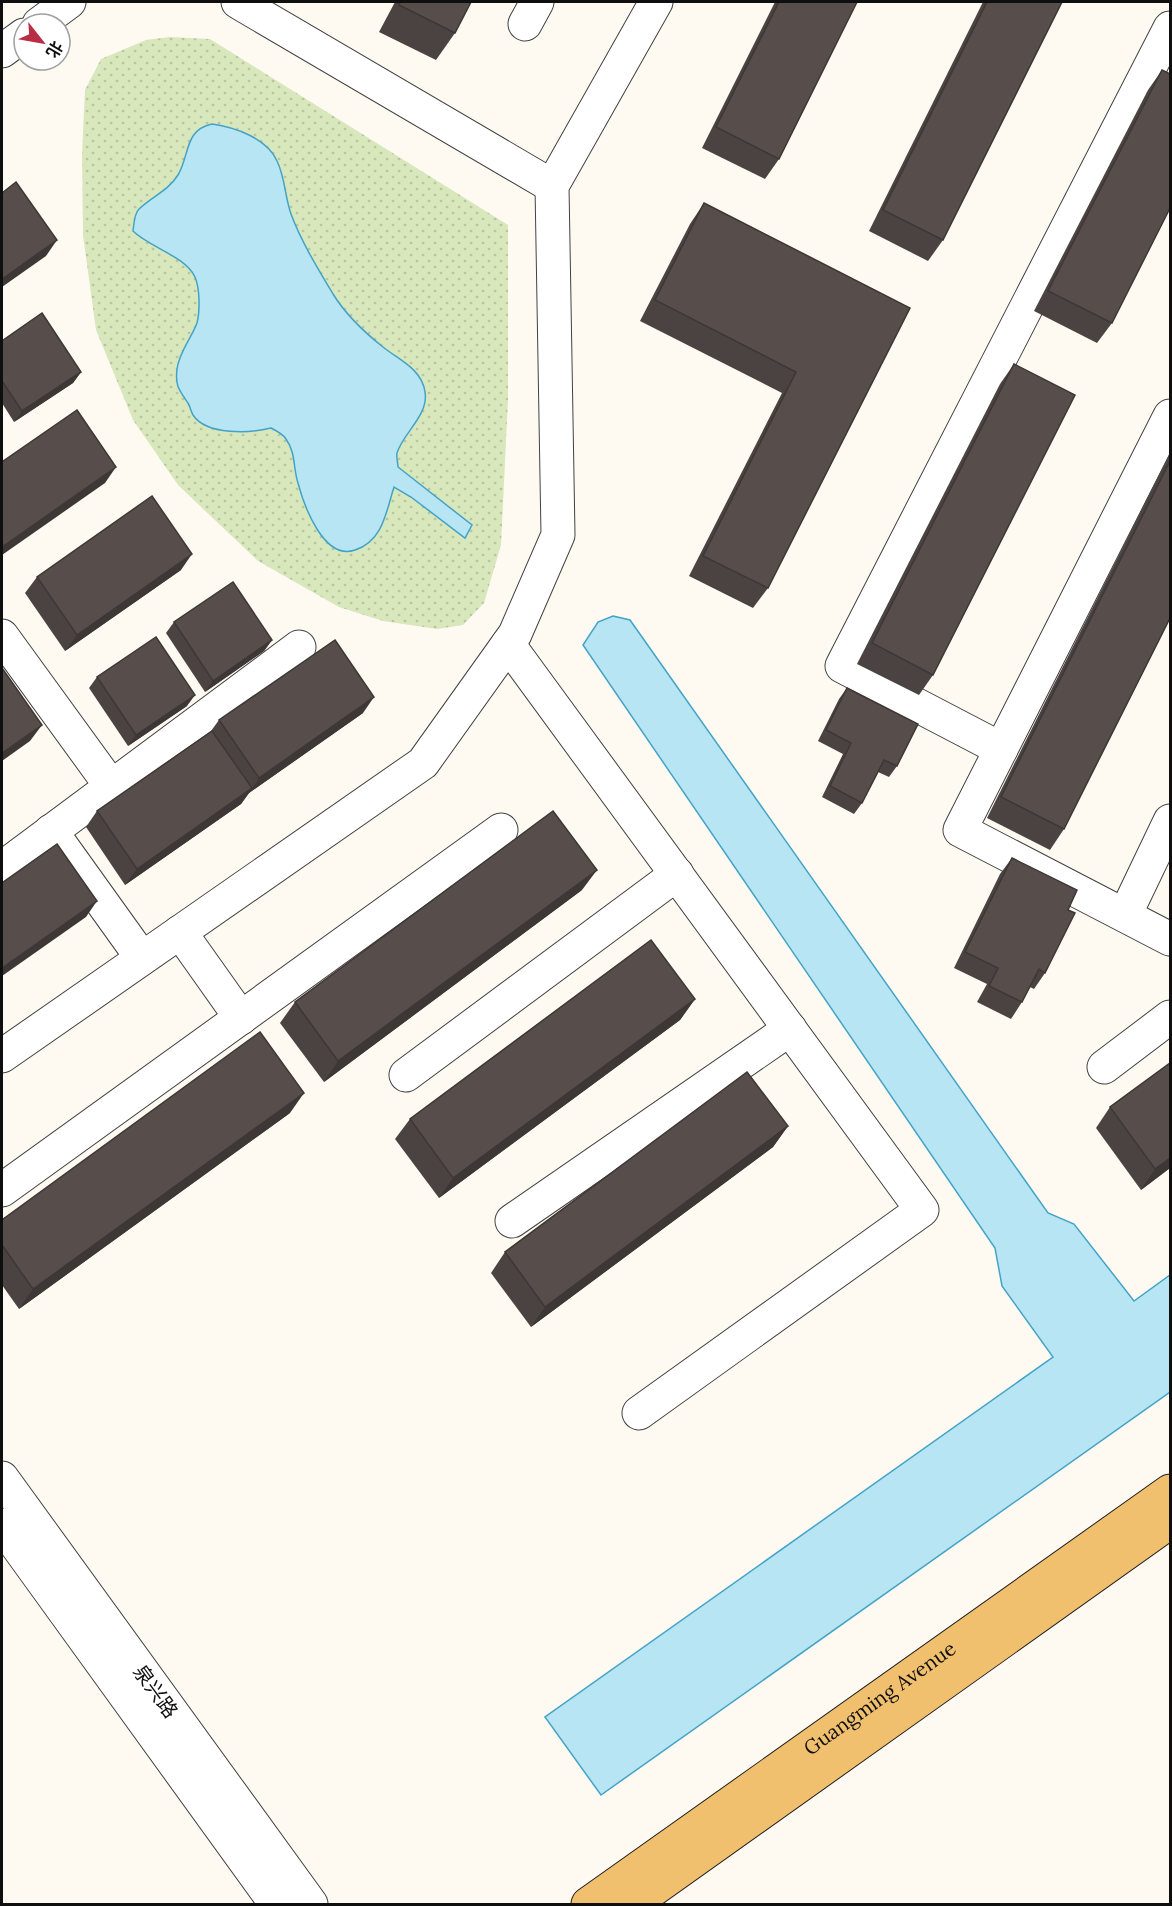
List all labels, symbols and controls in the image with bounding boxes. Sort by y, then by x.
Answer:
north arrow [12,12,72,72]
text: 北 [42,38,68,62]
street label: Guangming Avenue [798,1635,960,1760]
street label: 泉兴路 [128,1659,184,1723]

